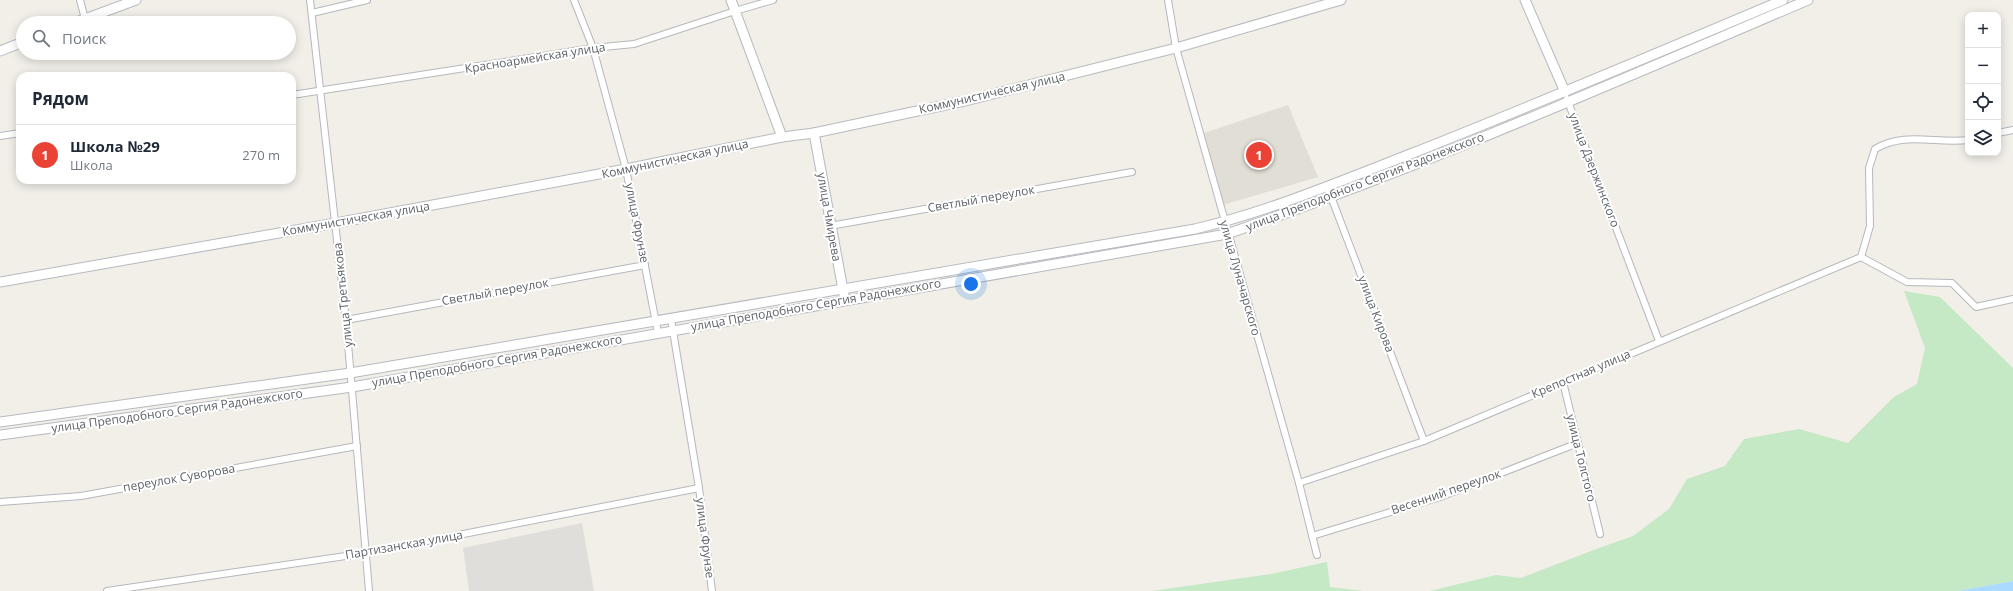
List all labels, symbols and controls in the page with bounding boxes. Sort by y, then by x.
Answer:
map controls [1965,12,2001,156]
button: + [1965,12,2001,48]
search box [16,16,296,60]
icon: search [30,27,52,49]
text: Поиск [62,28,106,48]
street label: Красноармейская улица [463,38,606,77]
button: − [1965,48,2001,84]
street label: Коммунистическая улица [917,67,1067,118]
button: locate [1965,84,2001,120]
text: Рядом [32,87,89,110]
street label: улица Дзержинского [1565,110,1624,230]
button: layers [1965,120,2001,156]
street label: улица Преподобного Сергия Радонежского [1243,128,1486,235]
street label: Коммунистическая улица [600,135,750,182]
text: Школа №29 [70,136,160,156]
pin: 1 [1246,140,1272,170]
text: 1 [41,146,49,164]
text: 270 m [242,146,280,164]
text: Школа [70,156,113,174]
street label: улица Чмирева [813,171,846,263]
street label: Светлый переулок [926,181,1036,216]
street label: улица Фрунзе [621,182,654,264]
street label: Коммунистическая улица [281,197,431,240]
street label: улица Луначарского [1216,218,1265,338]
street label: улица Третьякова [329,242,356,348]
street label: улица Кирова [1354,273,1399,355]
street label: Светлый переулок [440,274,550,309]
street label: улица Преподобного Сергия Радонежского [689,274,942,335]
your location [961,274,981,294]
street label: улица Преподобного Сергия Радонежского [370,330,623,391]
street label: Крепостная улица [1529,345,1633,402]
street label: улица Преподобного Сергия Радонежского [50,384,304,437]
street label: улица Толстого [1562,412,1601,503]
street label: переулок Суворова [122,459,236,496]
street label: Весенний переулок [1389,464,1504,518]
street label: улица Фрунзе [692,497,719,579]
street label: Партизанская улица [344,526,464,563]

